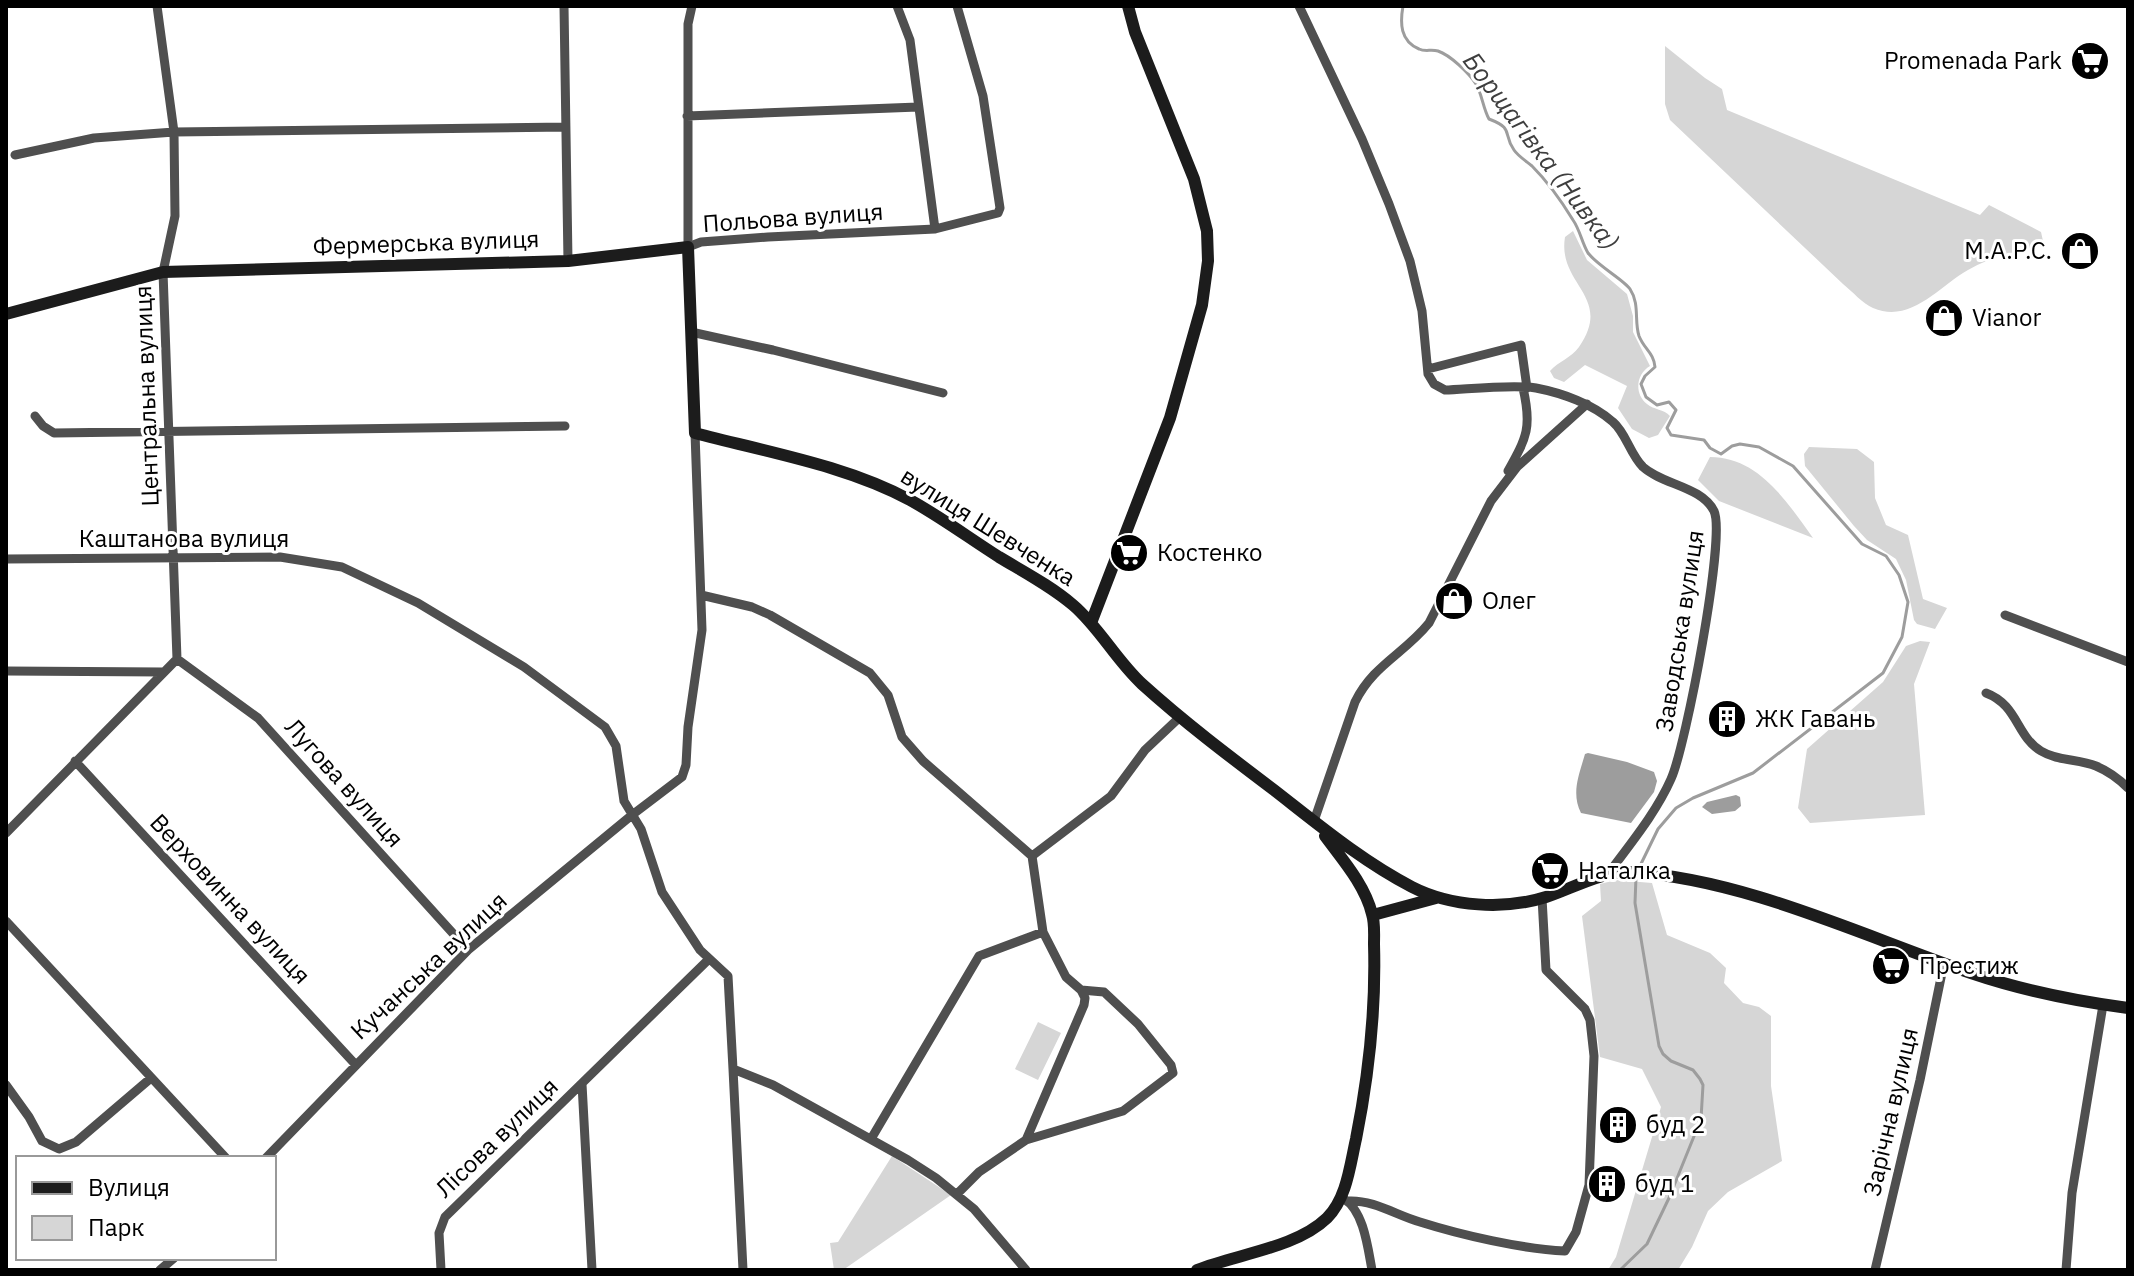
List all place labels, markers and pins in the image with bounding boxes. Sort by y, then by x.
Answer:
supermarket icon: Promenada Park [2069,40,2111,82]
place label: Promenada Park [1884,44,2062,76]
shop icon: М.А.Р.С. [2059,230,2101,272]
place label: М.А.Р.С. [1964,234,2052,266]
shop icon: Vianor [1923,297,1965,339]
place label: Vianor [1972,301,2042,333]
supermarket icon: Костенко [1108,532,1150,574]
place label: Костенко [1157,536,1262,568]
shop icon: Олег [1433,580,1475,622]
place label: Олег [1482,584,1536,616]
building icon: ЖК Гавань [1706,698,1748,740]
place label: ЖК Гавань [1755,702,1875,734]
supermarket icon: Наталка [1529,850,1571,892]
place label: Наталка [1578,854,1671,886]
supermarket icon: Престиж [1870,945,1912,987]
place label: Престиж [1919,949,2019,981]
building icon: буд 2 [1597,1104,1639,1146]
place label: буд 2 [1646,1108,1705,1140]
building icon: буд 1 [1586,1163,1628,1205]
place label: буд 1 [1635,1167,1694,1199]

